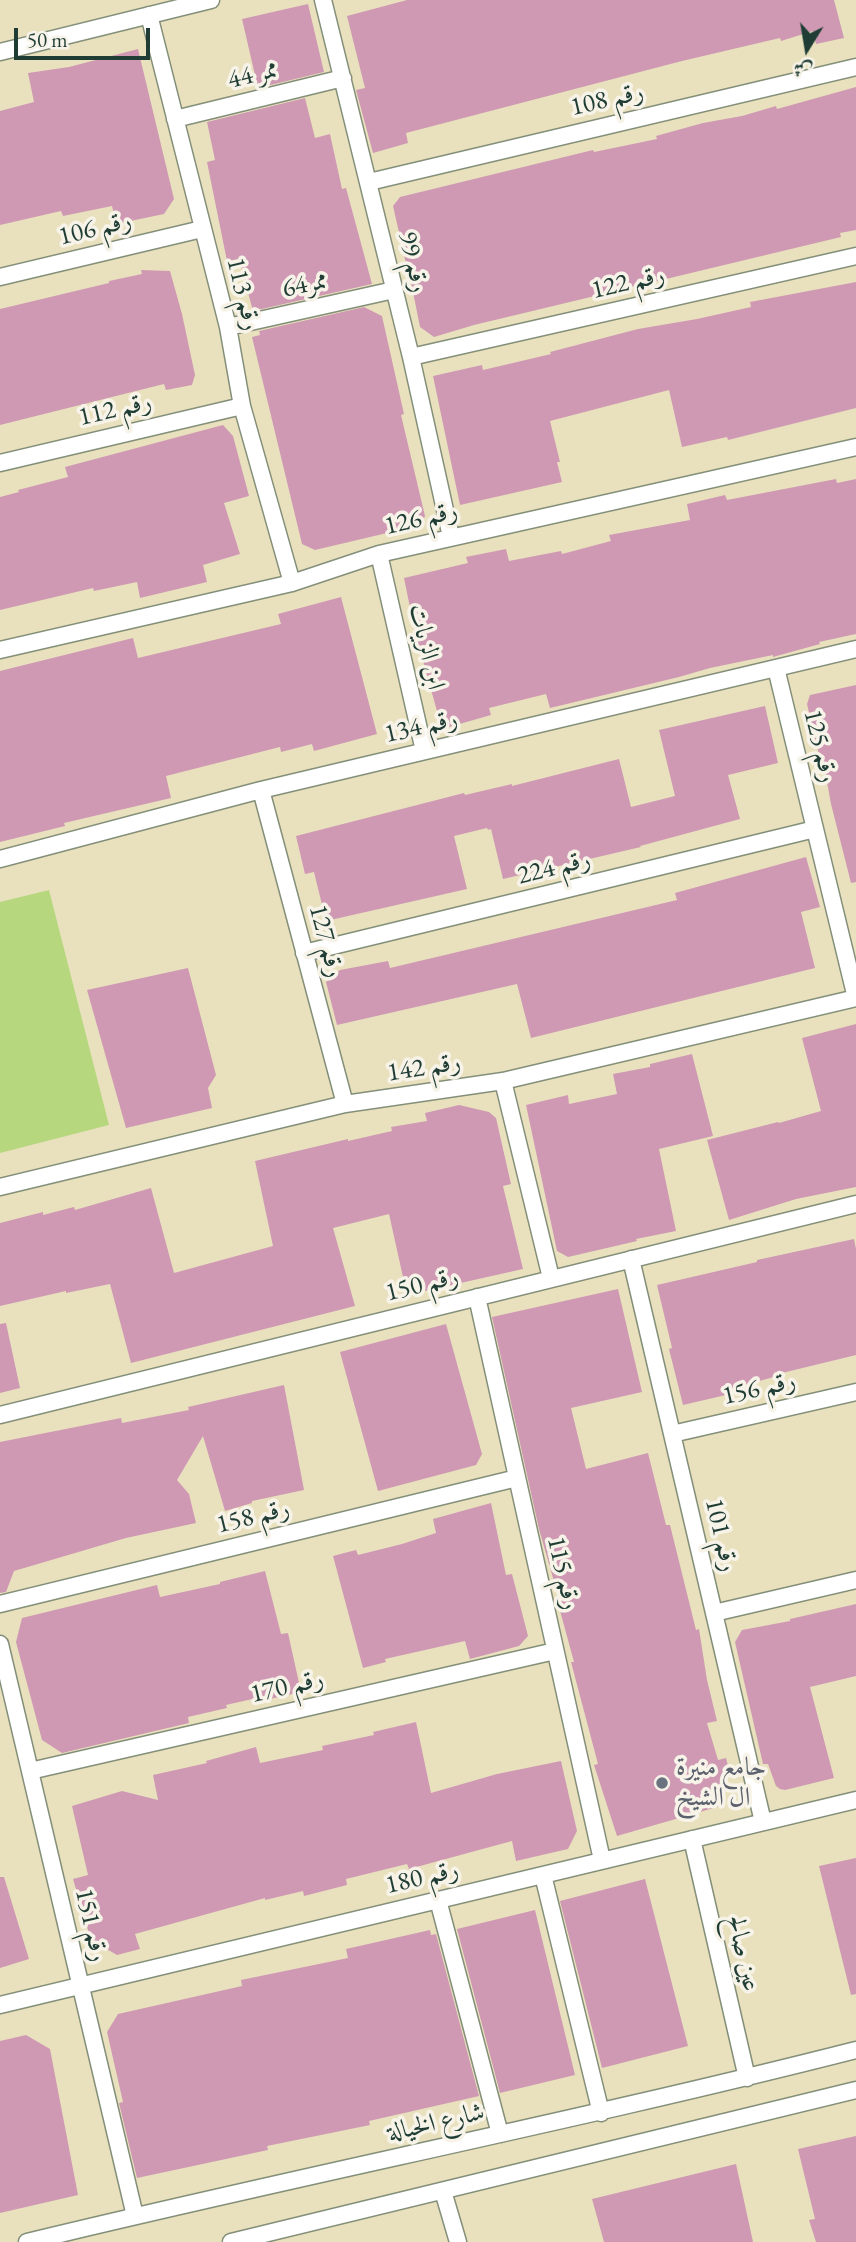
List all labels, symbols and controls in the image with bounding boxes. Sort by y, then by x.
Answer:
scale bar [18,14,154,58]
north arrow [772,14,842,84]
text: 50 m [27,26,68,53]
street label: ممر 44 [225,54,281,96]
text: ش [791,56,815,84]
street label: رقم 108 [567,76,647,124]
street label: رقم 106 [55,205,135,253]
street label: رقم 99 [391,228,435,296]
street label: رقم 113 [219,254,267,334]
street label: رقم 122 [588,259,668,307]
street label: ممر64 [279,265,331,305]
street label: رقم 112 [75,386,155,434]
street label: رقم 126 [381,495,461,543]
street label: ابن الزيات [401,601,451,693]
street label: رقم 134 [381,703,461,751]
street label: رقم 125 [796,706,844,786]
street label: رقم 224 [514,844,594,892]
street label: رقم 127 [301,901,351,981]
street label: رقم 142 [385,1047,463,1089]
street label: رقم 150 [382,1261,462,1309]
street label: رقم 156 [719,1365,799,1413]
street label: رقم 158 [213,1493,293,1541]
street label: رقم 101 [697,1495,745,1575]
street label: رقم 115 [539,1533,587,1613]
street label: رقم 170 [247,1663,327,1711]
place label: جامع منيرة ال الشيخ [676,1752,766,1814]
marker: جامع منيرة ال الشيخ [654,1775,670,1791]
street label: رقم 180 [382,1854,462,1902]
street label: رقم 151 [67,1885,115,1965]
street label: عين صالح [719,1912,767,1994]
street label: شارع الخيالة [384,2097,488,2149]

